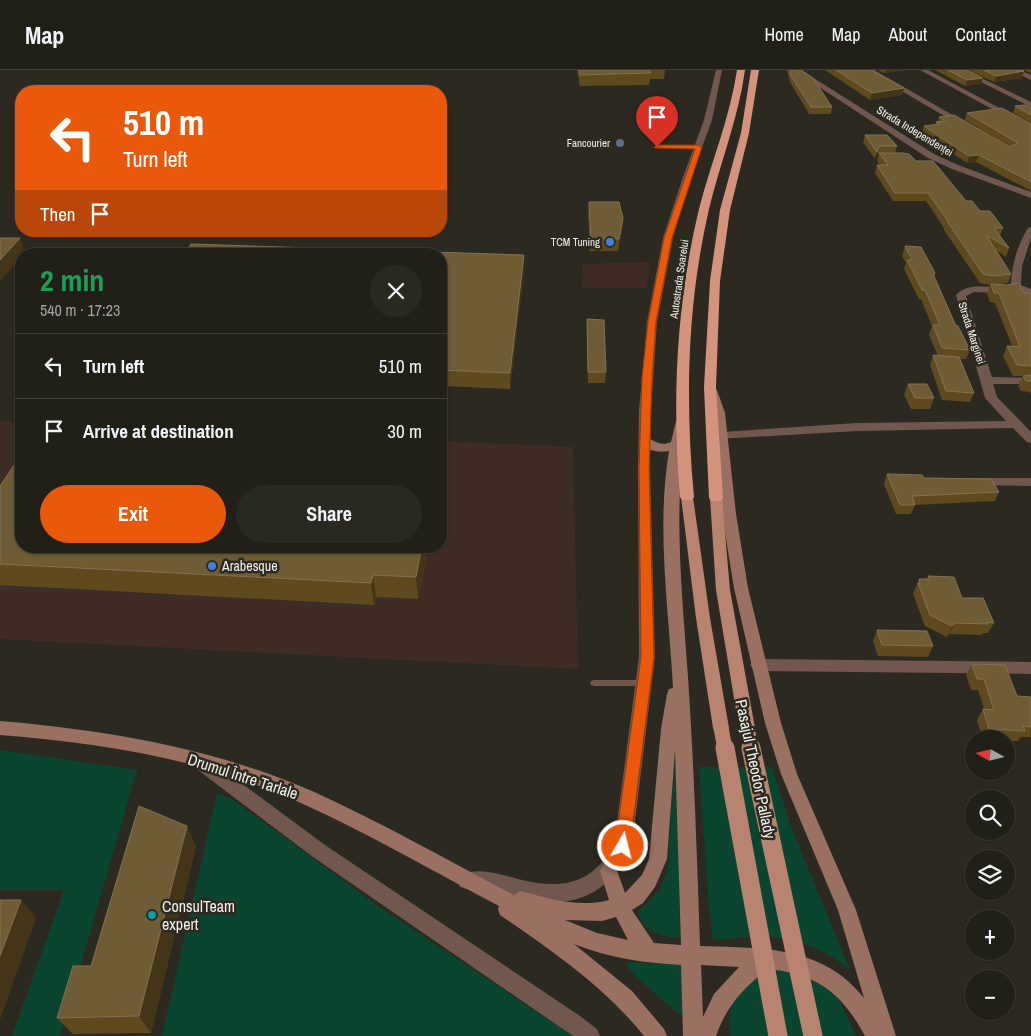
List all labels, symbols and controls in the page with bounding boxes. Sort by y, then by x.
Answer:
text: Map [25,19,64,51]
text: Home [764,22,804,47]
text: Map [832,22,861,47]
text: About [889,22,927,47]
text: Contact [955,22,1006,47]
pin [636,96,678,147]
text: 510 m [123,99,204,146]
icon: arrive [643,103,671,131]
street label: Strada Independenței [874,103,956,159]
icon: left [40,105,105,170]
place label: Fancourier [567,136,610,150]
marker: Fancourier [614,137,626,149]
text: Turn left [123,144,188,174]
icon: arrive [86,200,114,228]
text: Then [40,201,76,227]
place label: TCM Tuning [551,235,600,249]
marker: TCM Tuning [604,236,616,248]
street label: Autostrada Soarelui [666,239,691,320]
text: 2 min [40,260,104,300]
button: close [370,265,422,317]
text: 540 m · 17:23 [40,299,120,321]
street label: Strada Marginei [955,300,989,366]
icon: left [40,352,68,380]
text: Turn left [83,353,144,379]
text: 510 m [379,353,422,379]
icon: arrive [40,417,68,445]
text: Arrive at destination [83,418,234,444]
text: 30 m [387,418,422,444]
button: Exit [40,485,226,543]
button: Share [236,485,422,543]
place label: Arabesque [221,557,278,575]
marker: Arabesque [206,560,218,572]
street label: Pasajul Theodor Pallady [730,697,782,841]
north arrow [965,730,1015,780]
map controls [965,730,1015,1020]
street label: Drumul Între Tarlale [185,748,301,804]
button: search [965,790,1015,840]
position arrow [596,819,648,871]
button: layers [965,850,1015,900]
place label: ConsulTeam expert [162,895,235,935]
marker: ConsulTeam expert [146,909,158,921]
button: + [965,910,1015,960]
button: − [965,970,1015,1020]

